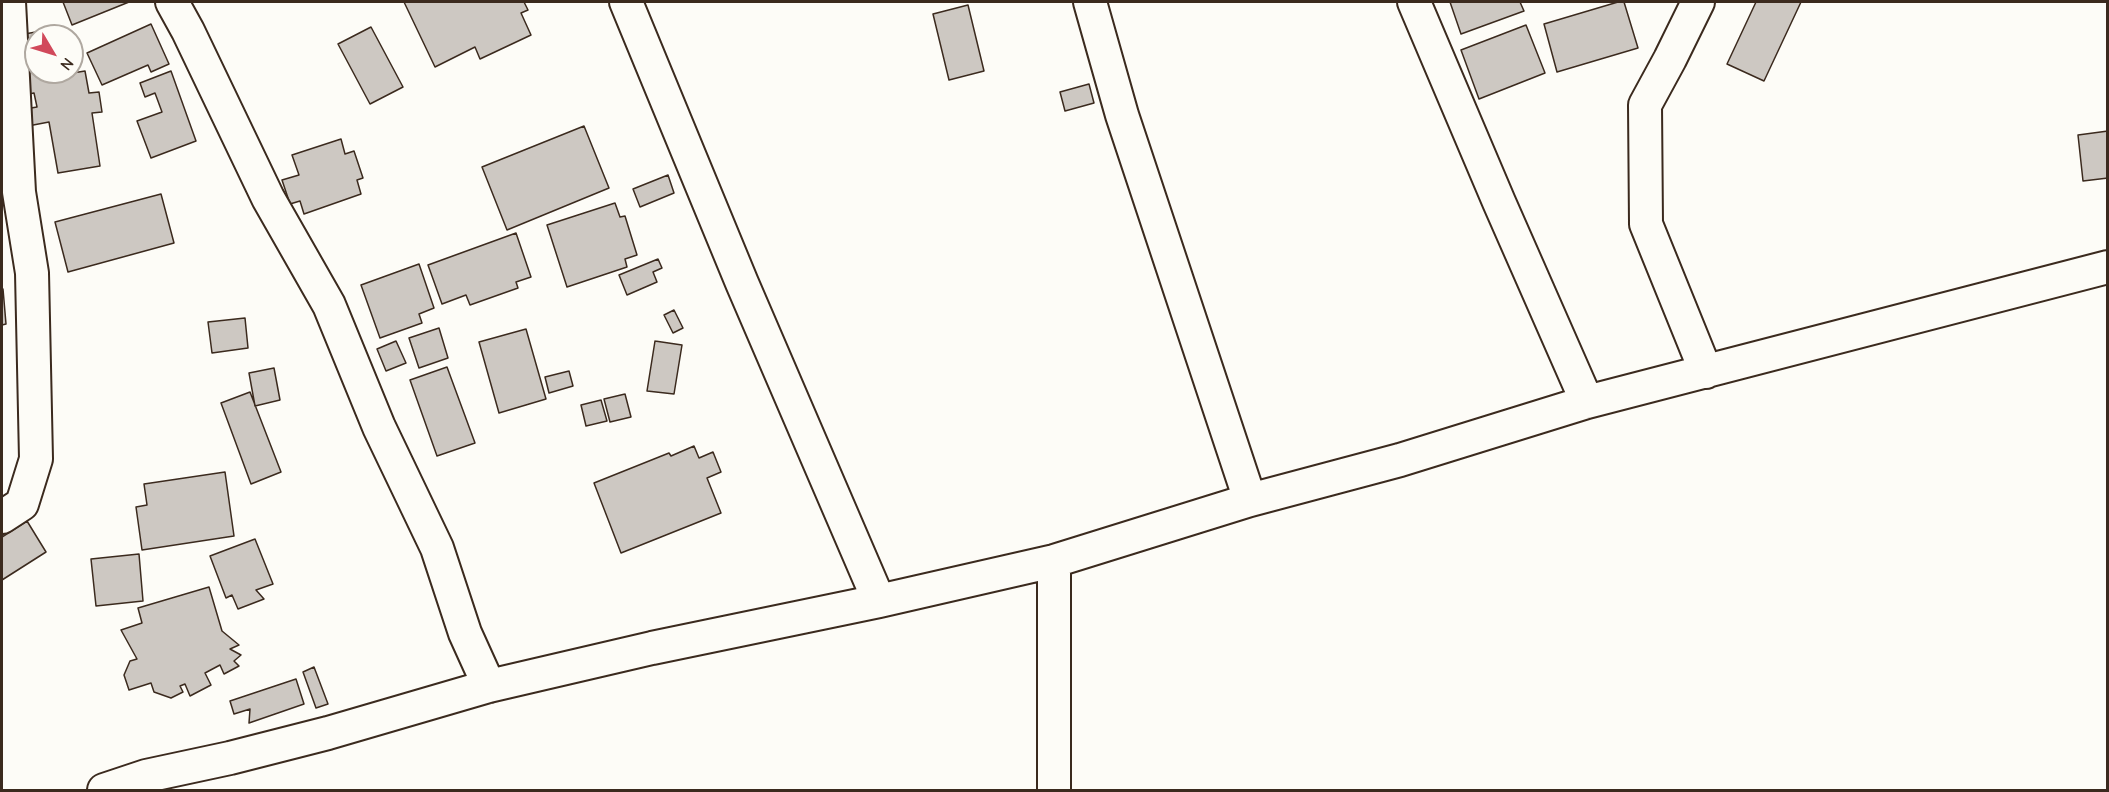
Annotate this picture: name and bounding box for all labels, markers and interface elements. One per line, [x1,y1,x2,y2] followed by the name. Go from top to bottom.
[24,24,84,84] north arrow
[56,54,77,74] text: N

